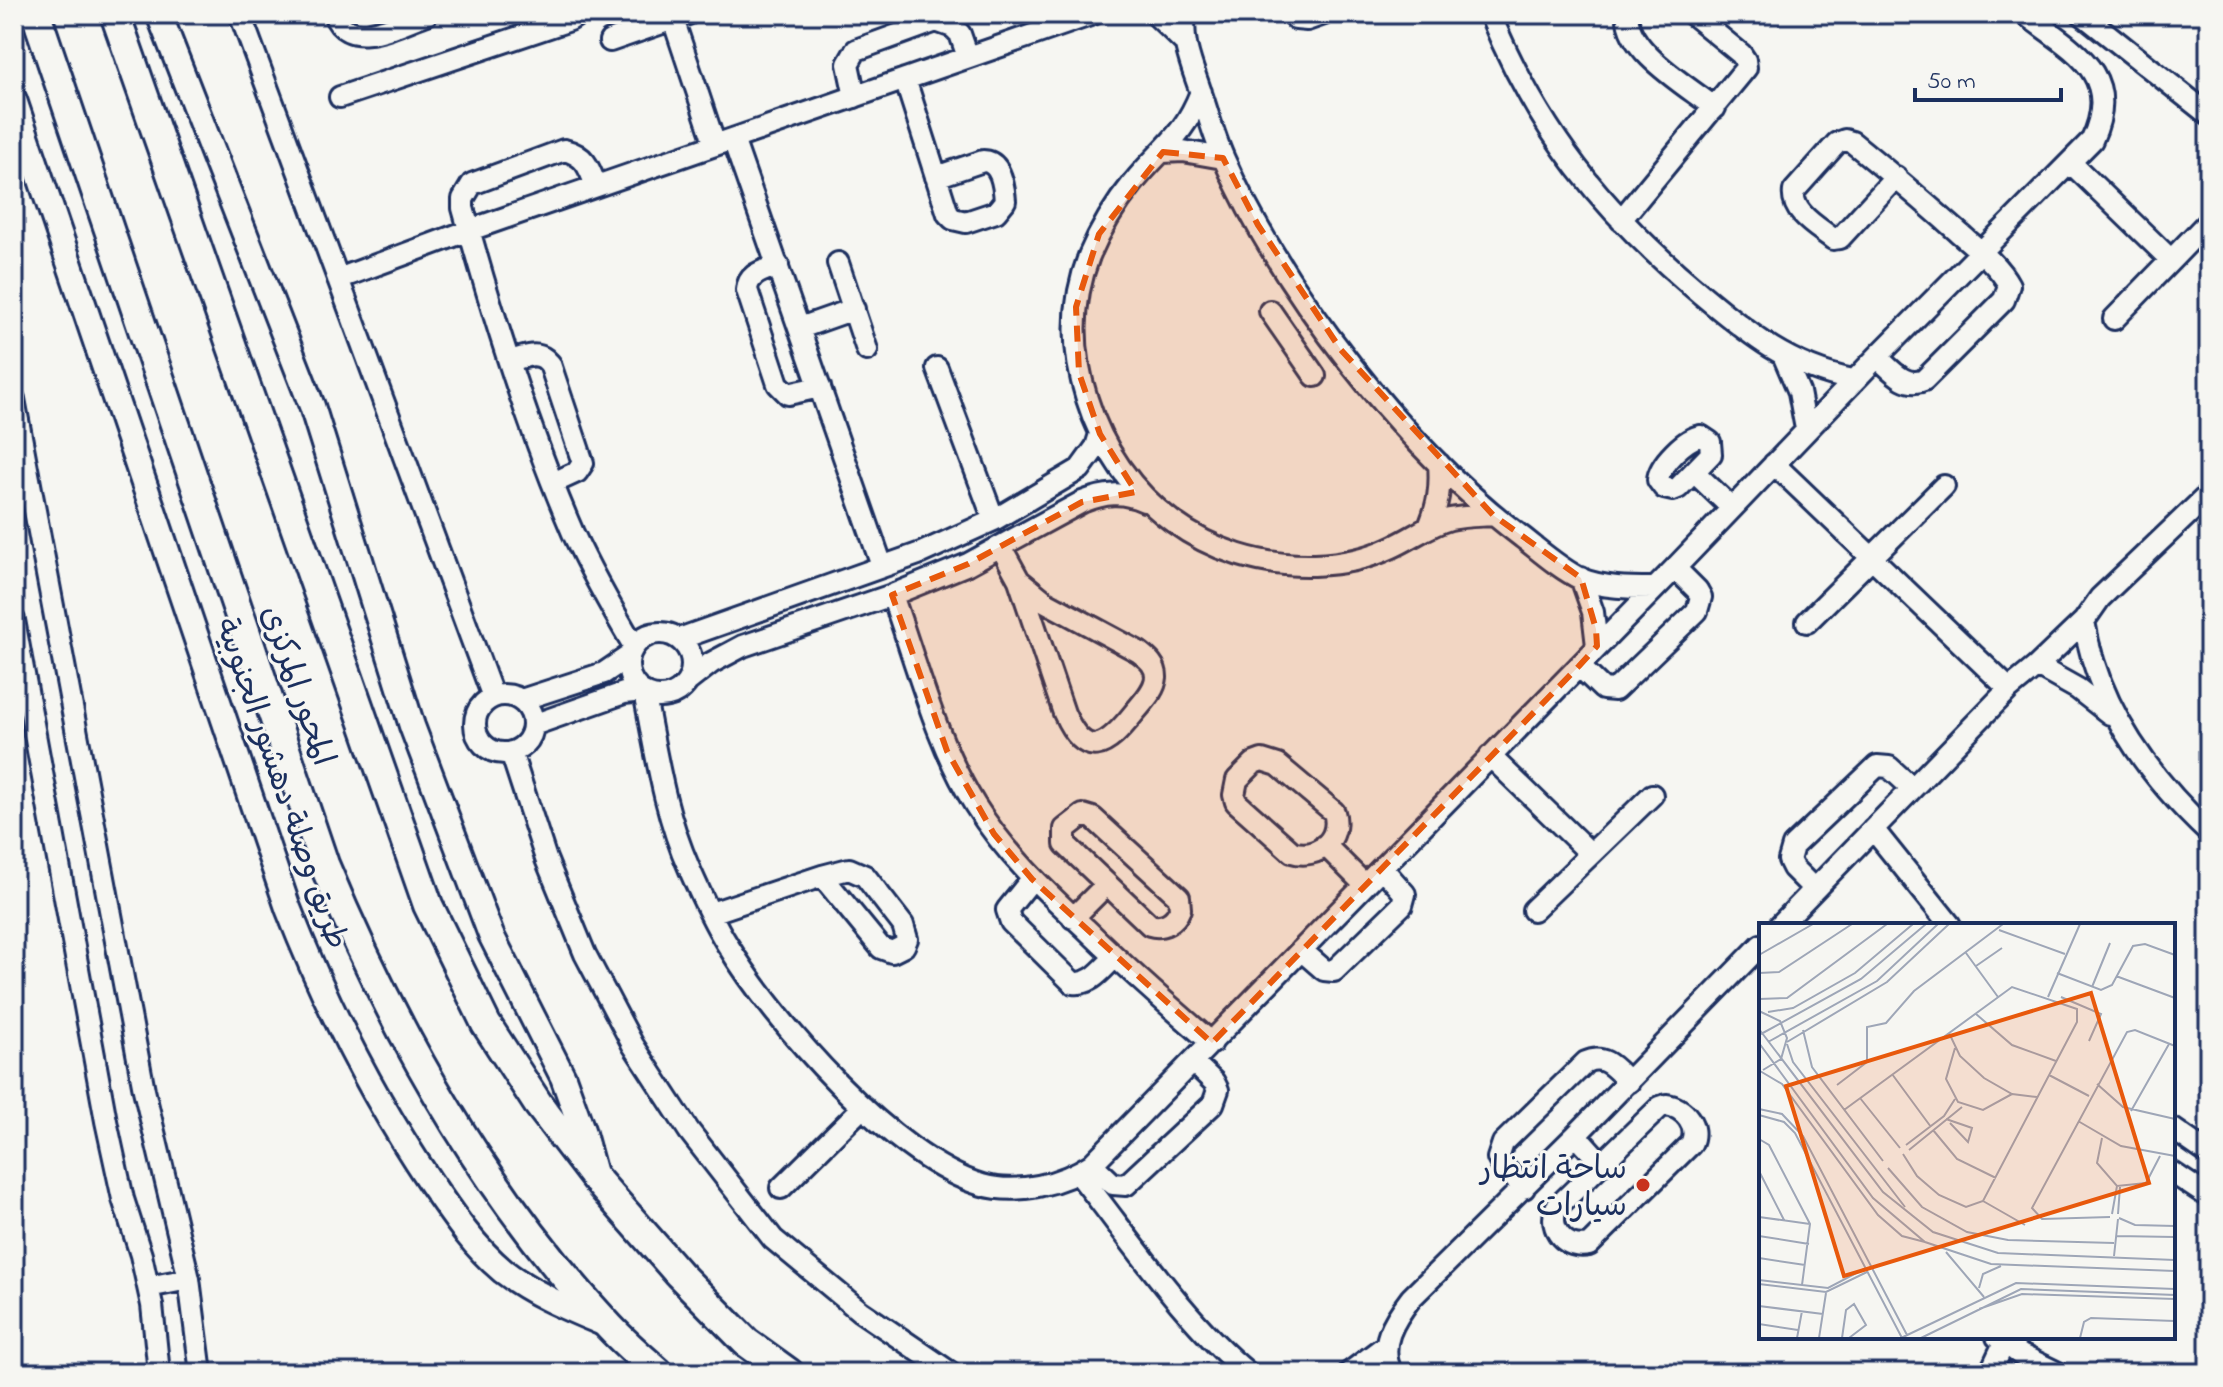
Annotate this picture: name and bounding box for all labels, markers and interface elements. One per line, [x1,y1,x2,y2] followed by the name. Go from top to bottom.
[1915,52,2061,102] scale bar
[1927,65,1976,100] text: 50 m
[246,600,345,773] street label: المحور المركزى
[201,612,359,956] street label: طريق وصلة دهشور الجنوبية
[1759,923,2175,1339] inset map
[1478,1147,1627,1231] place label: ساحة انتظار سيارات
[1634,1176,1652,1194] marker: ساحة انتظار سيارات

